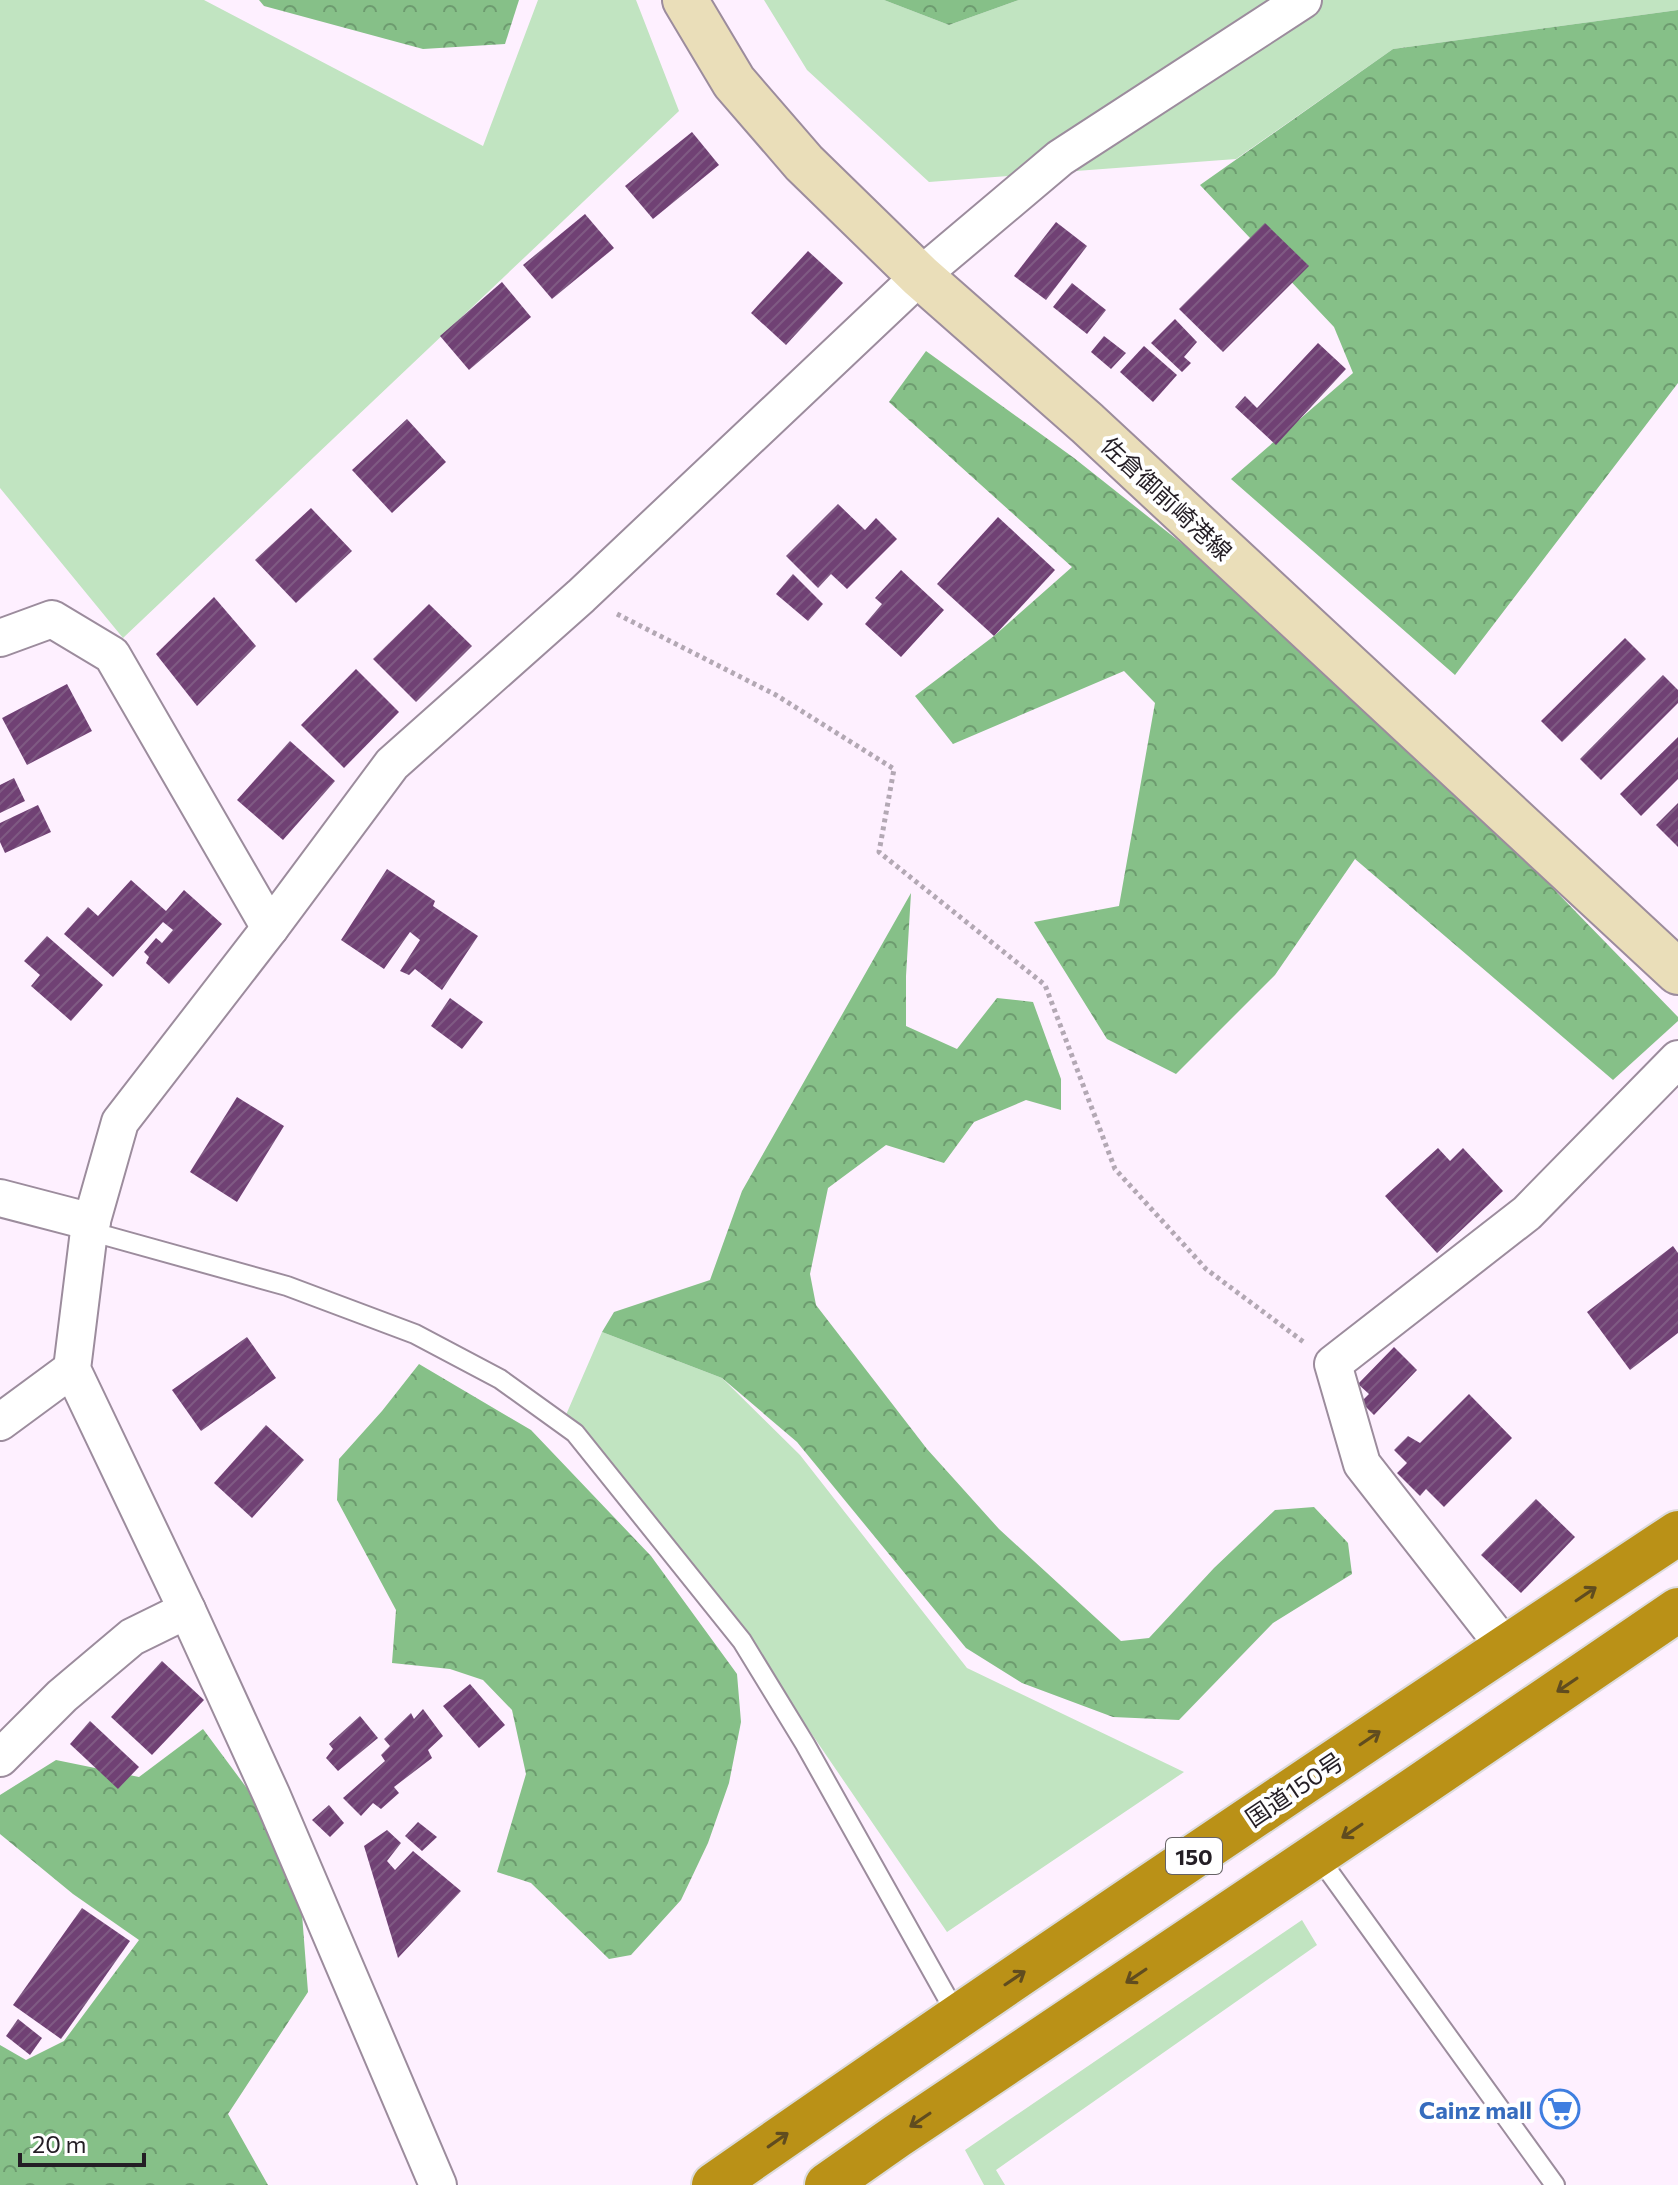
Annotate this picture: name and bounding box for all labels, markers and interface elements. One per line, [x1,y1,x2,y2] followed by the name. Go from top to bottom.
[1096,430,1238,566] street label: 佐倉御前崎港線
[1575,1585,1597,1602] one-way arrow
[1557,1677,1579,1693] one-way arrow
[1358,1729,1380,1746] one-way arrow
[1240,1746,1348,1832] street label: 国道150号
[1342,1823,1364,1840] one-way arrow
[1166,1838,1222,1874] road number: 150
[1126,1968,1148,1984] one-way arrow
[1004,1969,1026,1986] one-way arrow
[1539,2088,1581,2130] supermarket icon: Cainz mall
[1419,2095,1532,2124] place label: Cainz mall
[909,2113,932,2129] one-way arrow
[20,2117,144,2167] scale bar
[32,2129,86,2158] text: 20 m
[766,2132,788,2148] one-way arrow

